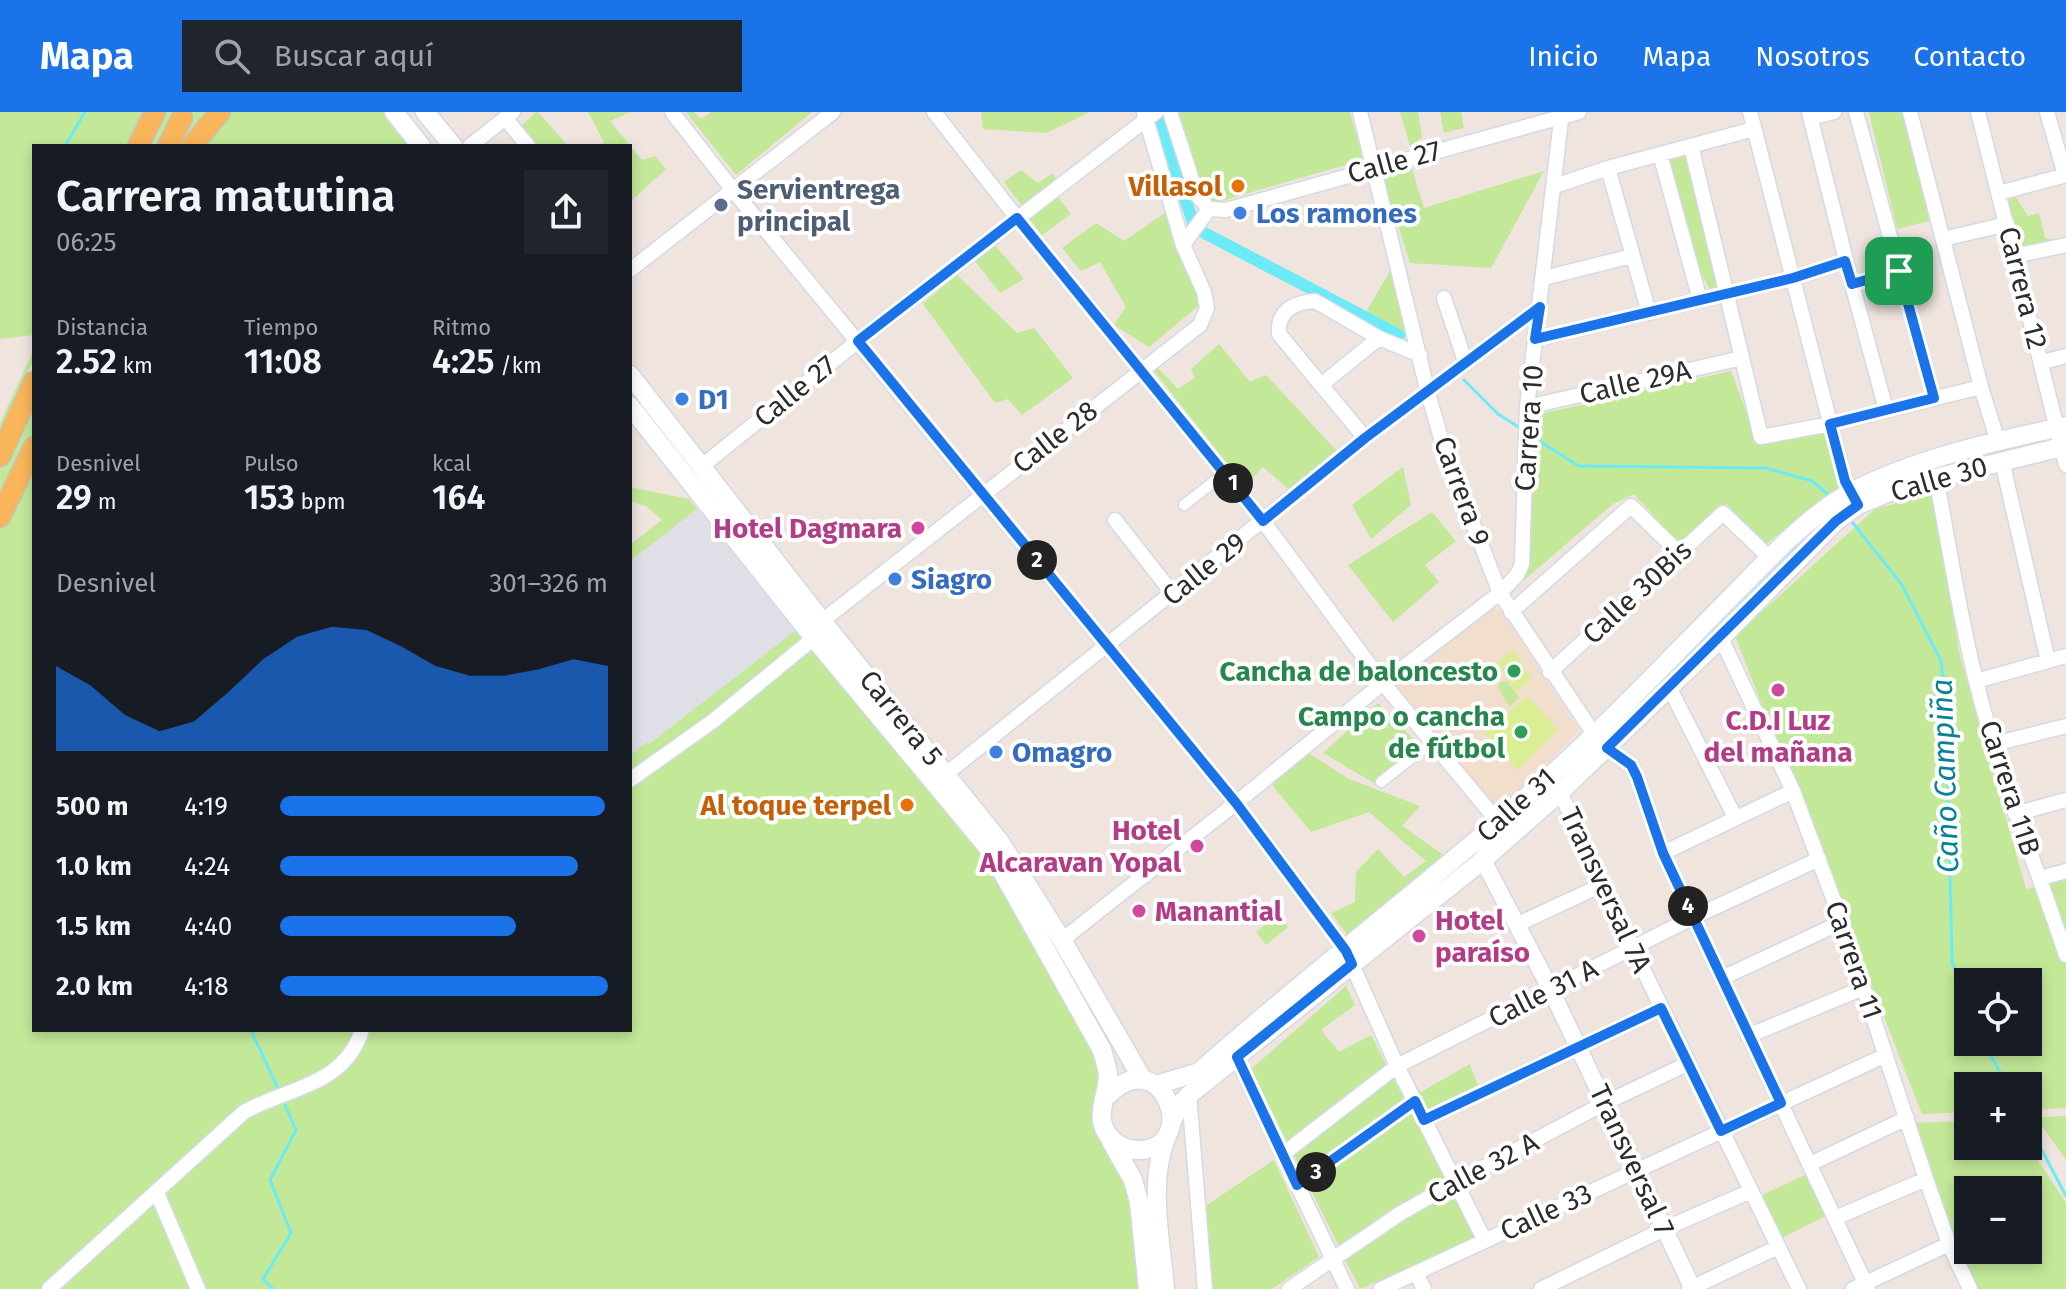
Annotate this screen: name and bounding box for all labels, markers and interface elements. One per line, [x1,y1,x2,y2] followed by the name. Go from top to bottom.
[182,20,742,92] search box
[40,33,134,79] text: Mapa
[210,34,254,78] icon: search
[274,38,434,74] text: Buscar aquí
[1528,40,1599,73] text: Inicio
[1643,40,1711,73] text: Mapa
[1755,40,1870,73] text: Nosotros
[1914,40,2026,73] text: Contacto
[1344,134,1444,190] street label: Calle 27
[56,170,395,223] text: Carrera matutina
[524,170,608,254] button: share
[1127,170,1223,203] place label: Villasol
[737,173,900,238] place label: Servientrega principal
[1229,177,1247,195] marker: Villasol
[712,196,730,214] marker: Servientrega principal
[1256,197,1417,230] place label: Los ramones
[1231,204,1249,222] marker: Los ramones
[1992,223,2054,353] street label: Carrera 12
[56,227,117,258] text: 06:25
[1865,237,1933,305] pin
[1877,249,1921,293] icon: arrive
[56,314,148,341] text: Distancia
[244,314,318,341] text: Tiempo
[432,314,491,341] text: Ritmo
[56,341,117,382] text: 2.52
[244,341,322,382] text: 11:08
[432,341,494,382] text: 4:25
[748,348,842,434] street label: Calle 27
[117,352,153,379] text: km
[494,352,542,379] text: /km
[1576,353,1694,411] street label: Calle 29A
[1508,364,1550,492] street label: Carrera 10
[698,383,729,416] place label: D1
[673,390,691,408] marker: D1
[1006,394,1104,480] street label: Calle 28
[1427,432,1497,550] street label: Carrera 9
[56,450,141,477] text: Desnivel
[244,450,299,477] text: Pulso
[432,450,472,477] text: kcal
[1887,450,1991,508] street label: Calle 30
[1213,463,1253,503] pin: 1
[1228,469,1238,496] text: 1
[56,477,92,518] text: 29
[244,477,295,518] text: 153
[432,477,485,518] text: 164
[92,488,117,515] text: m
[295,488,346,515] text: bpm
[713,512,902,545] place label: Hotel Dagmara
[909,519,927,537] marker: Hotel Dagmara
[1156,525,1252,613] street label: Calle 29
[1576,533,1698,651] street label: Calle 30Bis
[1017,540,1057,580] pin: 2
[1031,546,1043,573] text: 2
[911,563,992,596] place label: Siagro
[56,568,156,599] text: Desnivel
[489,568,608,599] text: 301–326 m
[886,570,904,588] marker: Siagro
[1220,655,1498,688] place label: Cancha de baloncesto
[1505,662,1523,680] marker: Cancha de baloncesto
[853,664,949,772] street label: Carrera 5
[1924,678,1966,874] water label: Caño Campiña
[1769,681,1787,699] marker: C.D.I Luz del mañana
[1298,700,1506,765] place label: Campo o cancha de fútbol
[1703,704,1853,769] place label: C.D.I Luz del mañana
[1973,716,2047,860] street label: Carrera 11B
[1512,723,1530,741] marker: Campo o cancha de fútbol
[1012,736,1112,769] place label: Omagro
[987,743,1005,761] marker: Omagro
[1470,761,1562,849] street label: Calle 31
[699,789,892,822] place label: Al toque terpel
[56,791,129,822] text: 500 m
[184,791,228,822] text: 4:19
[898,796,916,814] marker: Al toque terpel
[1553,802,1659,978] street label: Transversal 7A
[979,814,1182,879] place label: Hotel Alcaravan Yopal
[1188,837,1206,855] marker: Hotel Alcaravan Yopal
[56,851,132,882] text: 1.0 km
[184,851,230,882] text: 4:24
[1668,886,1708,926] pin: 4
[1682,892,1694,919] text: 4
[1155,895,1283,928] place label: Manantial
[1818,896,1890,1024] street label: Carrera 11
[1130,902,1148,920] marker: Manantial
[1435,904,1530,969] place label: Hotel paraíso
[56,911,131,942] text: 1.5 km
[184,911,232,942] text: 4:40
[1410,927,1428,945] marker: Hotel paraíso
[1483,951,1603,1035] street label: Calle 31 A
[1954,968,2042,1264] map controls
[1954,968,2042,1056] button: locate
[56,971,133,1002] text: 2.0 km
[184,971,229,1002] text: 4:18
[1954,1072,2042,1160] button: +
[1583,1079,1681,1241] street label: Transversal 7
[1422,1125,1544,1211] street label: Calle 32 A
[1296,1152,1336,1192] pin: 3
[1310,1158,1322,1185] text: 3
[1495,1176,1597,1248] street label: Calle 33
[1954,1176,2042,1264] button: −

